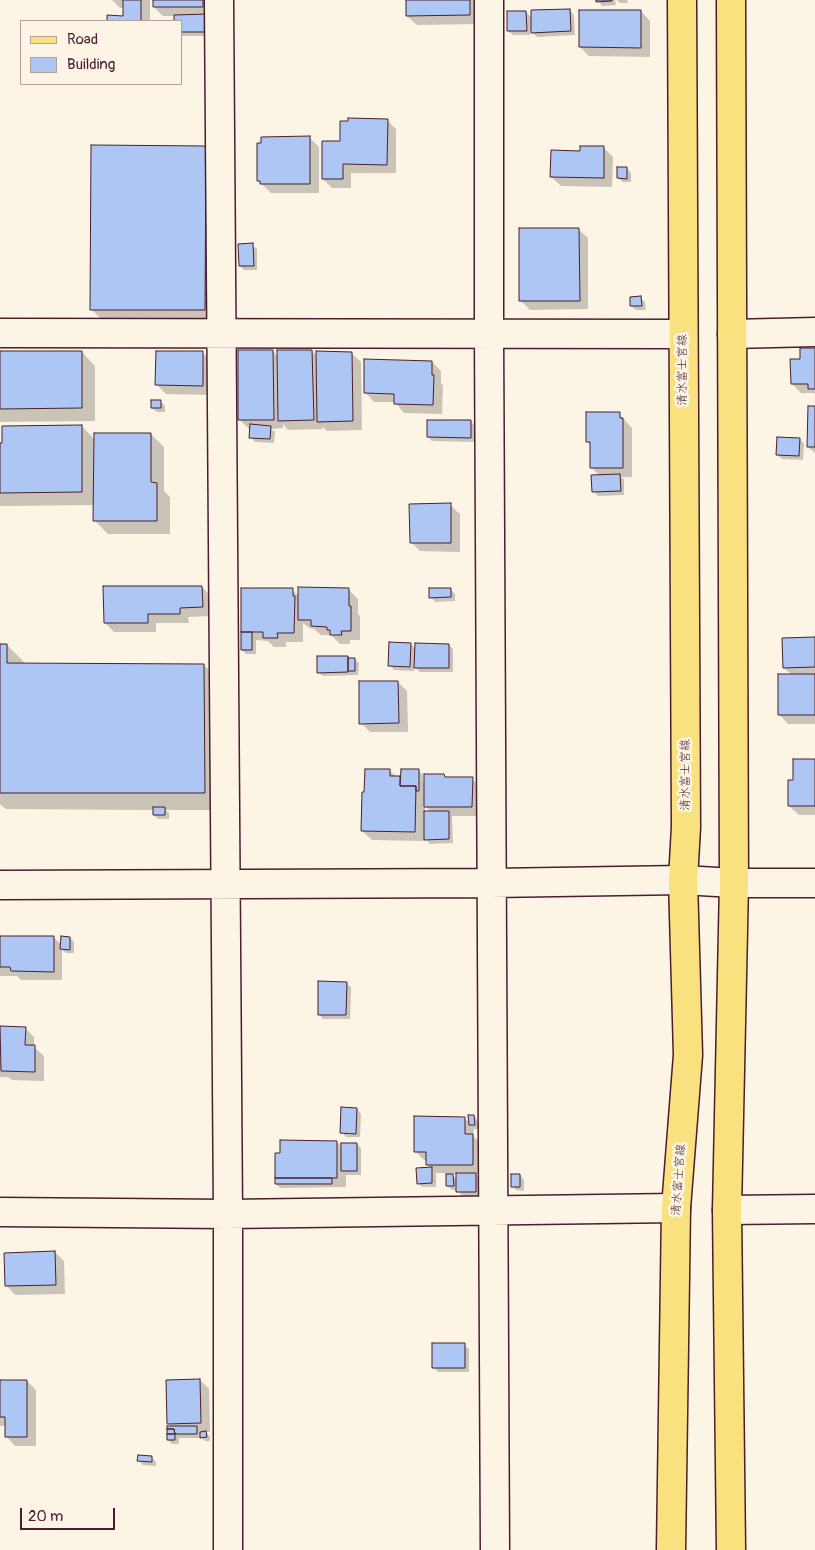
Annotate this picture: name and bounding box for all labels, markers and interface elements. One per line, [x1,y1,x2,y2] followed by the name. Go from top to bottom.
[20,20,182,85] legend
[67,30,98,49] text: Road
[67,55,115,74] text: Building
[676,334,690,406] street label: 清水富士宮線
[679,739,693,811] street label: 清水富士宮線
[669,1144,689,1216] street label: 清水富士宮線
[22,1498,118,1530] scale bar
[28,1507,63,1526] text: 20 m

